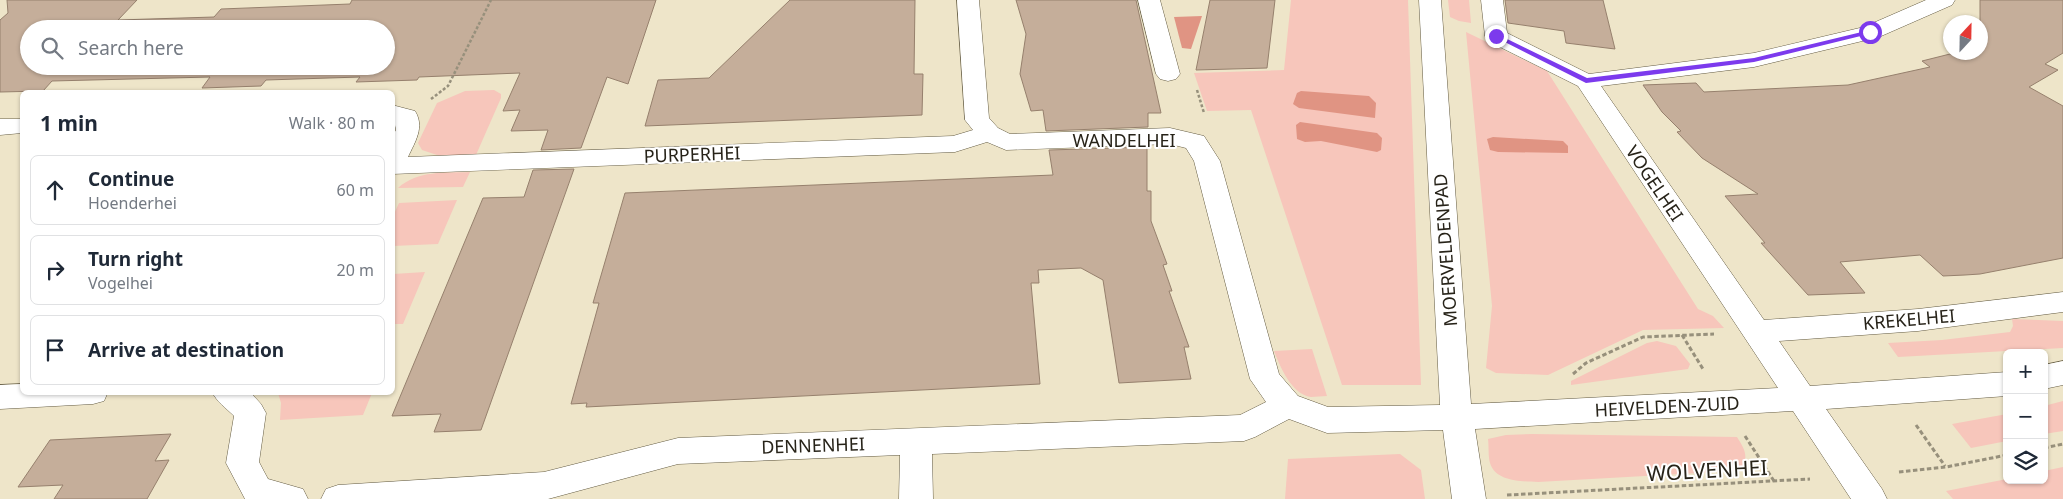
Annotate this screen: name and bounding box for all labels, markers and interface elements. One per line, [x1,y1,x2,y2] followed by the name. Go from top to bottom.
[1943,15,1988,60] north arrow
[20,20,395,75] search box
[1859,21,1882,44] route start
[1485,25,1508,48] route end
[38,34,66,62] icon: search
[78,35,184,61] text: Search here
[40,109,98,137] text: 1 min
[289,112,375,134] text: Walk · 80 m
[1072,128,1176,152] street label: WANDELHEI
[643,140,741,168] street label: PURPERHEI
[1621,140,1689,226] street label: VOGELHEI
[88,166,174,192] text: Continue
[1428,173,1462,327] street label: MOERVELDENPAD
[41,176,69,204] icon: ahead
[337,179,374,201] text: 60 m
[88,192,177,214] text: Hoenderhei
[88,246,183,272] text: Turn right
[41,256,69,284] icon: right
[337,259,374,281] text: 20 m
[88,272,153,294] text: Vogelhei
[1862,303,1956,335] street label: KREKELHEI
[41,336,69,364] icon: arrive
[88,337,284,363] text: Arrive at destination
[2003,349,2048,484] map controls
[2003,349,2048,394] button: +
[1594,390,1740,422] street label: HEIVELDEN-ZUID
[2003,394,2048,439] button: −
[761,431,865,459] street label: DENNENHEI
[2003,439,2048,484] button: layers
[1646,453,1768,487] street label: WOLVENHEI

